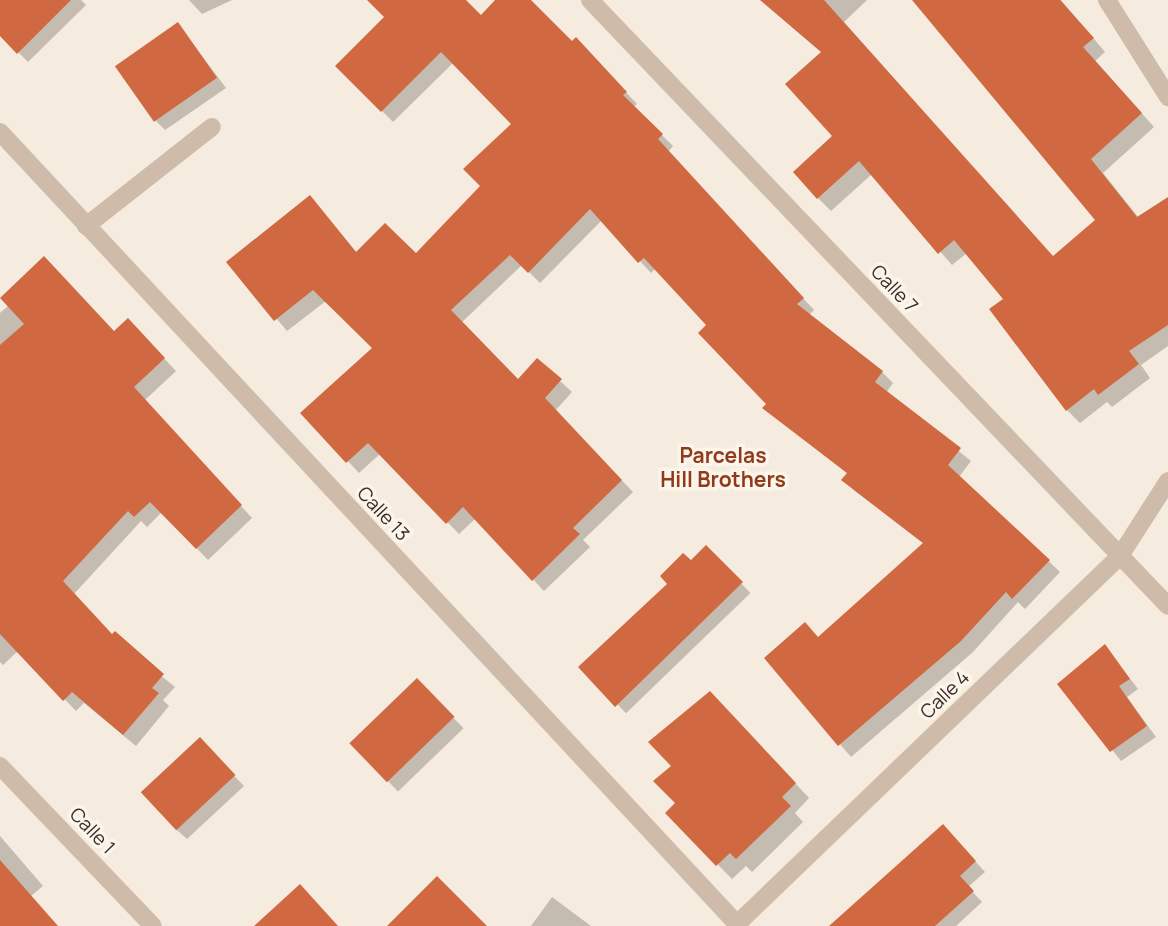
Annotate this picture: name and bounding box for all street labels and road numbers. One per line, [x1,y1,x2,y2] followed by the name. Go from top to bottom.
[866,260,922,318] street label: Calle 7
[352,482,414,546] street label: Calle 13
[916,666,974,724] street label: Calle 4
[65,803,119,859] street label: Calle 1

